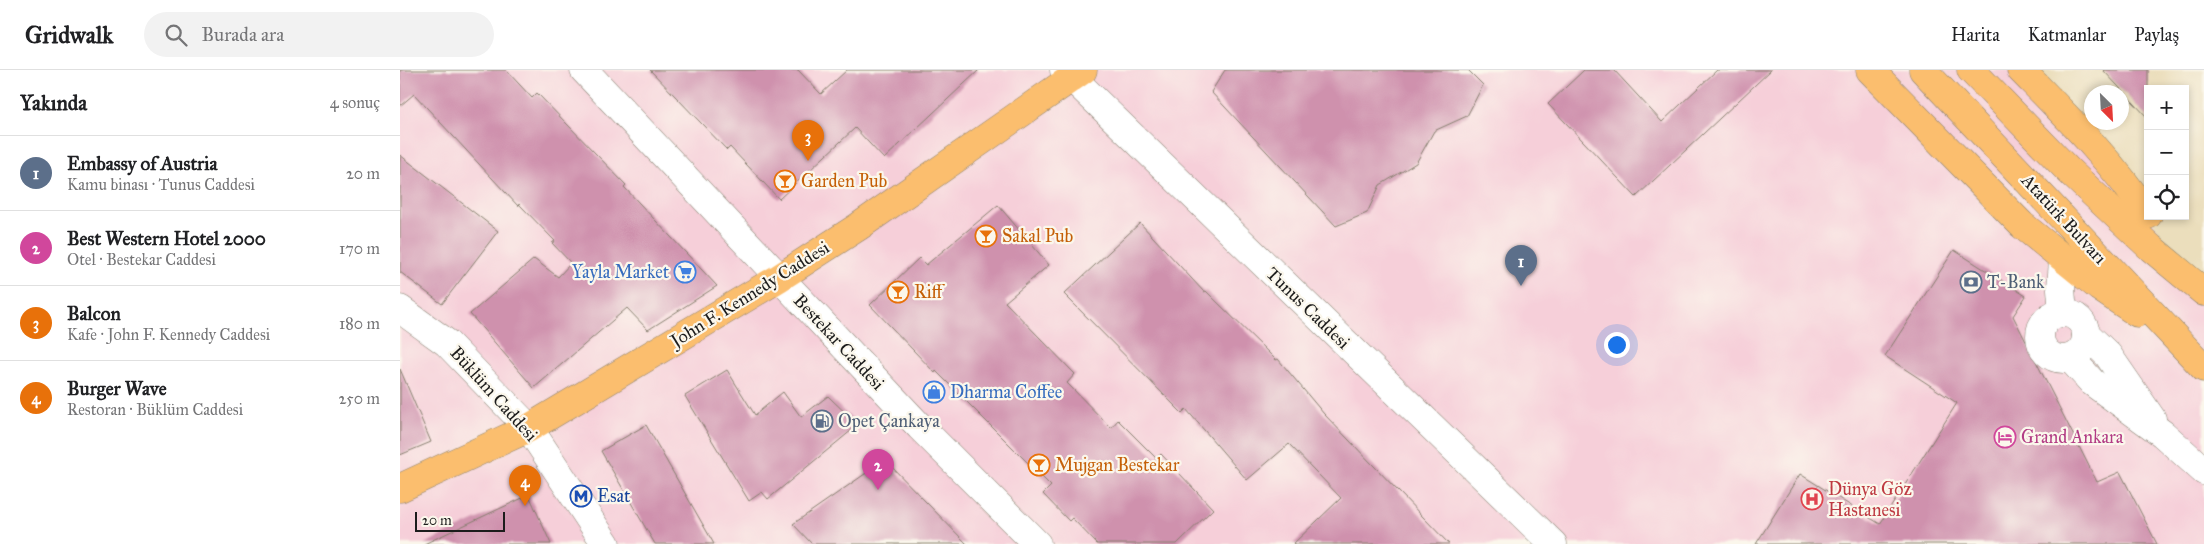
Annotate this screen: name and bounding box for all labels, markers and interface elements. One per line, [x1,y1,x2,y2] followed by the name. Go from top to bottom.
[144,12,494,57] search box
[25,20,114,50] text: Gridwalk
[162,21,190,49] icon: search
[202,23,284,46] text: Burada ara
[1951,24,2000,46] text: Harita
[2028,24,2106,46] text: Katmanlar
[2134,24,2179,46] text: Paylaş
[2084,85,2129,130] north arrow
[2144,85,2189,220] map controls
[2144,85,2189,130] button: +
[20,90,87,116] text: Yakında
[330,93,380,112] text: 4 sonuç
[792,120,824,161] pin: 3
[2144,130,2189,175] button: −
[67,152,218,175] text: Embassy of Austria
[33,164,39,183] text: 1
[346,164,380,183] text: 20 m
[773,169,797,193] bar icon: Garden Pub
[2016,169,2111,269] street label: Atatürk Bulvarı
[801,170,887,192] place label: Garden Pub
[67,175,255,194] text: Kamu binası · Tunus Caddesi
[2144,175,2189,220] button: locate
[974,224,998,248] bar icon: Sakal Pub
[1002,225,1074,247] place label: Sakal Pub
[67,227,266,250] text: Best Western Hotel 2000
[665,236,834,354] street label: John F. Kennedy Caddesi
[32,239,40,258] text: 2
[339,239,380,258] text: 170 m
[1505,245,1537,286] pin: 1
[67,250,216,269] text: Otel · Bestekar Caddesi
[673,260,697,284] supermarket icon: Yayla Market
[572,261,670,283] place label: Yayla Market
[1261,262,1355,354] street label: Tunus Caddesi
[1959,270,1983,294] bank icon: T-Bank
[1987,271,2045,293] place label: T-Bank
[886,280,910,304] bar icon: Riff
[914,281,946,303] place label: Riff
[789,289,889,395] street label: Bestekar Caddesi
[67,302,121,325] text: Balcon
[33,314,39,333] text: 3
[339,314,380,333] text: 180 m
[67,325,270,344] text: Kafe · John F. Kennedy Caddesi
[1604,332,1630,358] your location
[446,342,542,446] street label: Büklüm Caddesi
[67,377,167,400] text: Burger Wave
[922,380,946,404] shop icon: Dharma Coffee
[950,381,1062,403] place label: Dharma Coffee
[32,389,40,408] text: 4
[339,389,380,408] text: 250 m
[67,400,243,419] text: Restoran · Büklüm Caddesi
[810,409,834,433] fuel station icon: Opet Çankaya
[838,410,940,432] place label: Opet Çankaya
[1993,425,2017,449] hotel icon: Grand Ankara
[2021,426,2124,448] place label: Grand Ankara
[862,449,894,490] pin: 2
[1027,453,1051,477] bar icon: Mujgan Bestekar
[1055,454,1180,477] place label: Mujgan Bestekar
[509,465,541,506] pin: 4
[1828,478,1912,521] place label: Dünya Göz Hastanesi
[569,484,593,508] metro station icon: Esat
[597,485,631,507] place label: Esat
[1800,487,1824,511] hospital icon: Dünya Göz Hastanesi
[415,509,505,532] scale bar
[422,512,452,529] text: 20 m

